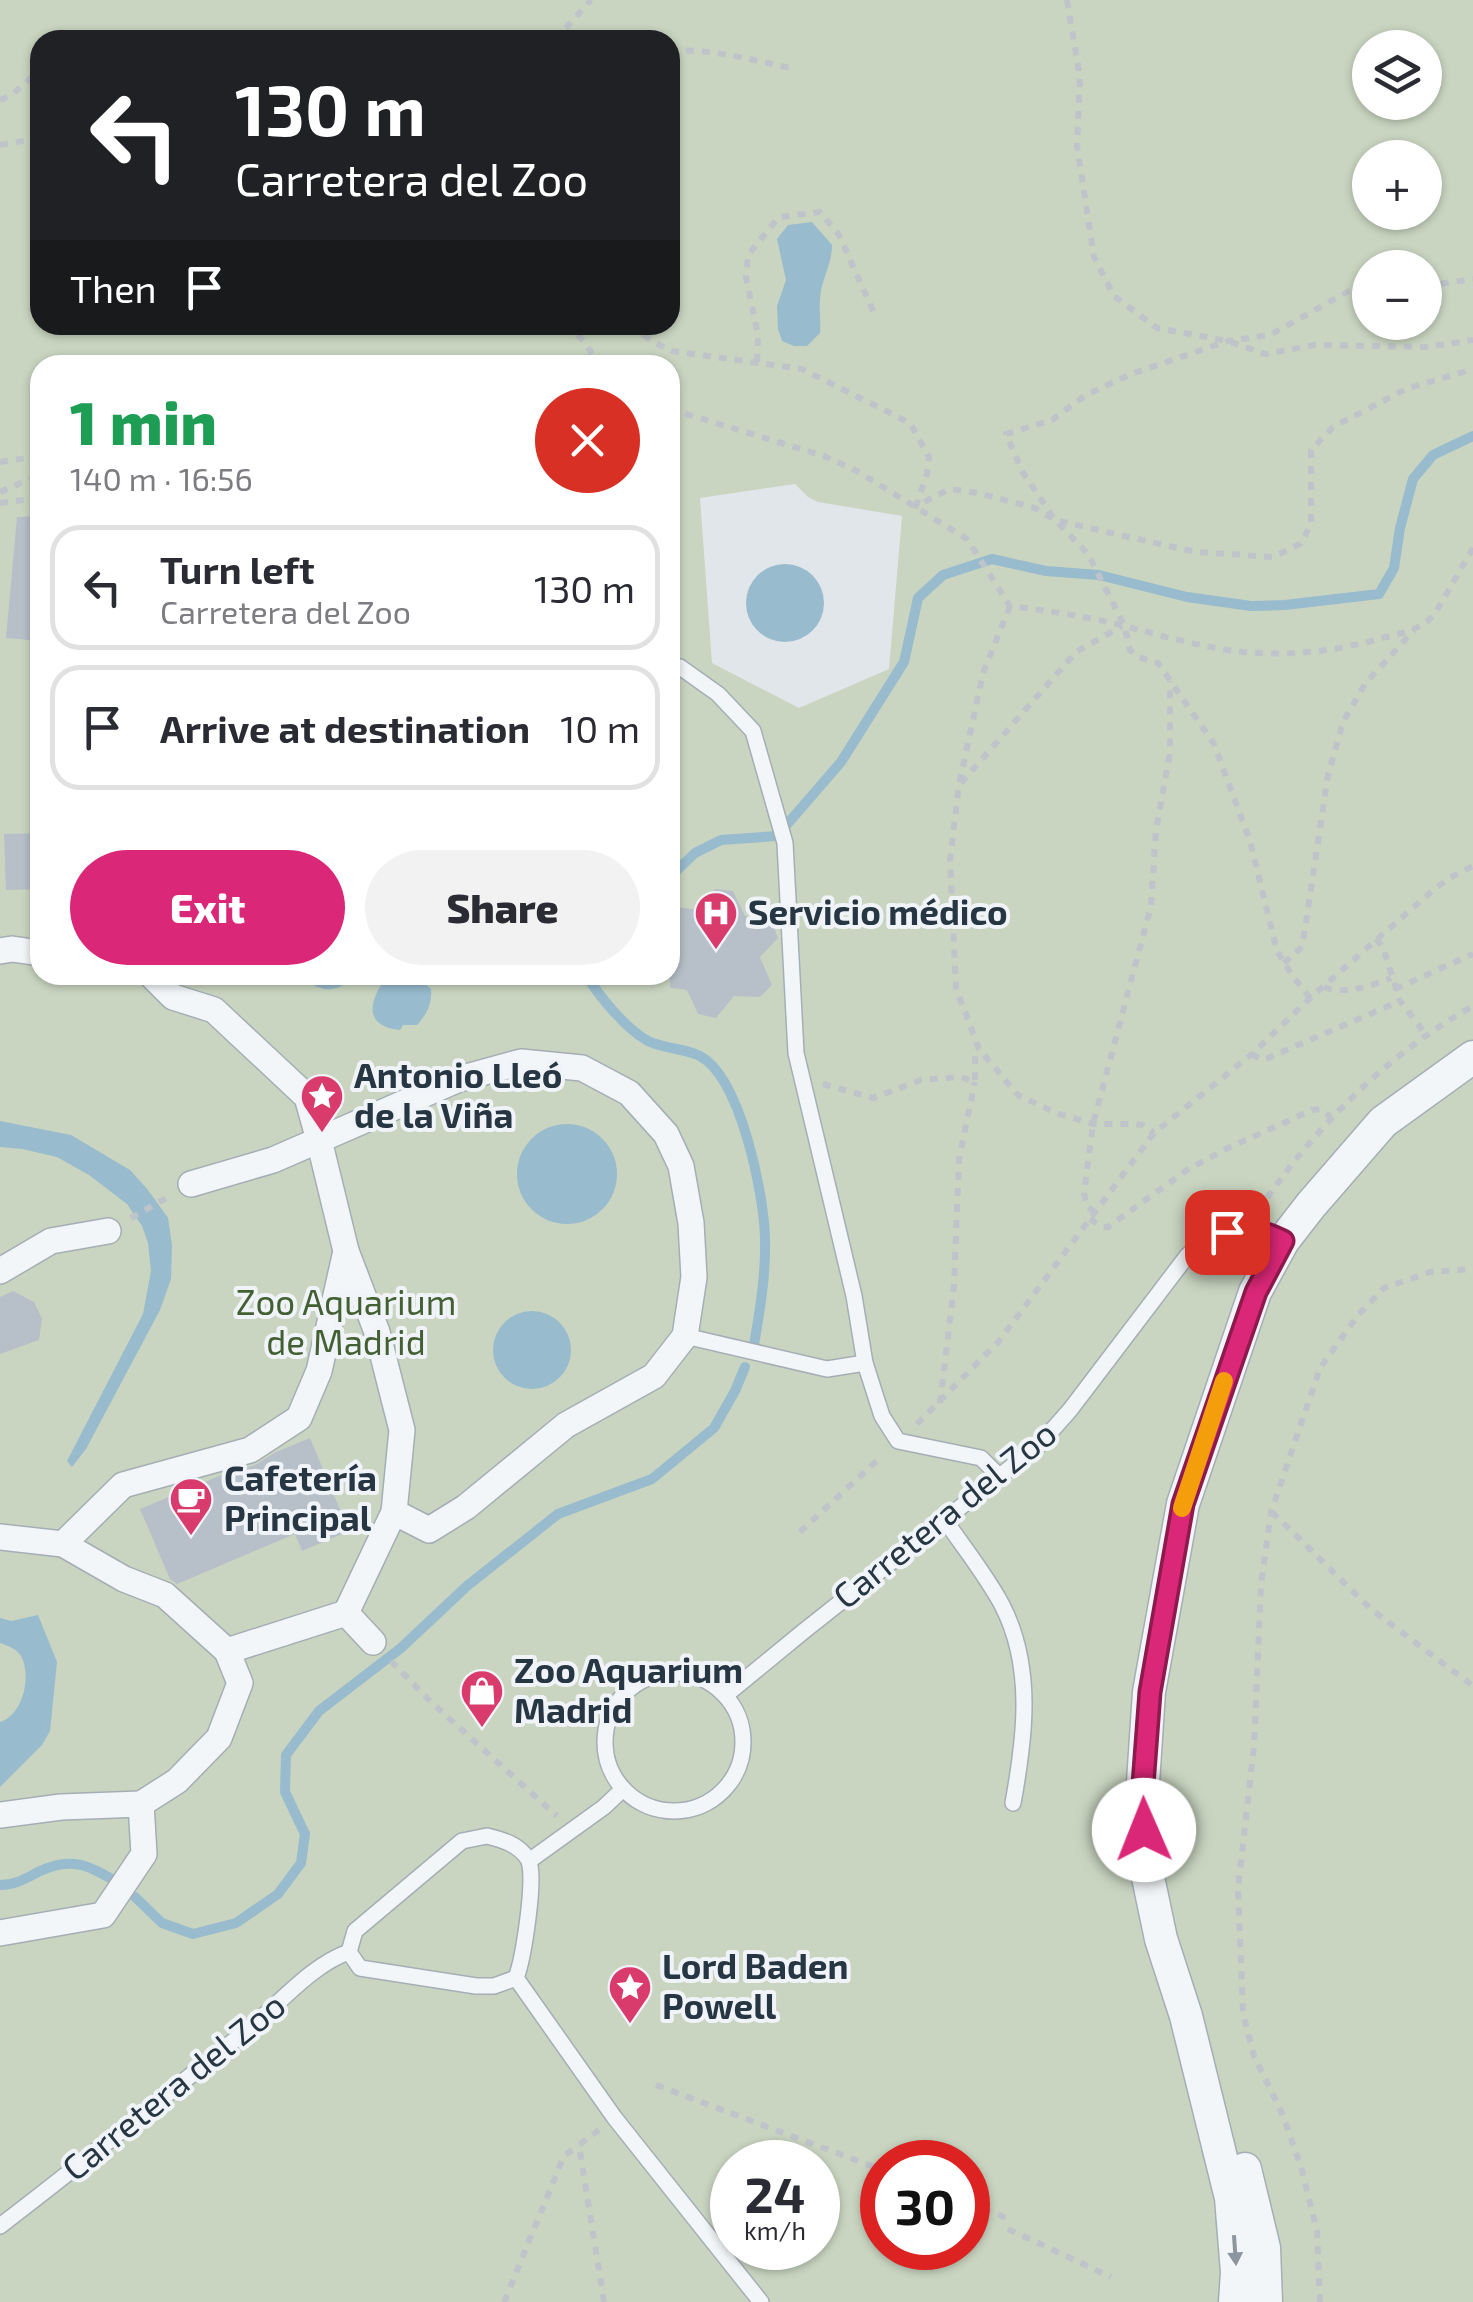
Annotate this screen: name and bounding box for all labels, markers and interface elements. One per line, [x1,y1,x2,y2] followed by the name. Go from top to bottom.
[1352,30,1442,340] map controls
[1352,30,1442,120] button: layers
[235,66,426,150] text: 130 m
[70,70,200,200] icon: left
[1352,140,1442,230] button: +
[235,151,588,205] text: Carretera del Zoo
[1352,250,1442,340] button: −
[177,260,232,315] icon: arrive
[70,265,157,311] text: Then
[70,385,217,457] text: 1 min
[535,388,640,493] button: close
[70,459,253,497] text: 140 m · 16:56
[160,546,315,592] text: Turn left
[75,560,130,615] icon: left
[534,565,635,611] text: 130 m
[160,592,411,630] text: Carretera del Zoo
[75,700,130,755] icon: arrive
[160,705,530,751] text: Arrive at destination
[560,705,640,751] text: 10 m
[70,850,345,965] button: Exit
[365,850,640,965] button: Share
[693,890,739,951] hospital icon: Servicio médico
[748,890,1008,932] place label: Servicio médico
[354,1053,562,1135] place label: Antonio Lleó de la Viña
[299,1073,345,1134] place icon: Antonio Lleó de la Viña
[1185,1190,1270,1275] pin
[1200,1205,1255,1260] icon: arrive
[236,1280,456,1362] park label: Zoo Aquarium de Madrid
[824,1411,1064,1616] street label: Carretera del Zoo
[224,1456,377,1538] place label: Cafetería Principal
[168,1476,214,1537] cafe icon: Cafetería Principal
[514,1648,743,1730] place label: Zoo Aquarium Madrid
[459,1668,505,1729] shop icon: Zoo Aquarium Madrid
[1092,1778,1196,1882] position arrow
[662,1944,849,2026] place label: Lord Baden Powell
[607,1964,653,2025] place icon: Lord Baden Powell
[53,1983,293,2188] street label: Carretera del Zoo
[860,2140,990,2270] speed limit sign: 30
[745,2163,805,2223] text: 24
[744,2215,806,2245] text: km/h
[1227,2234,1243,2266] one-way arrow

